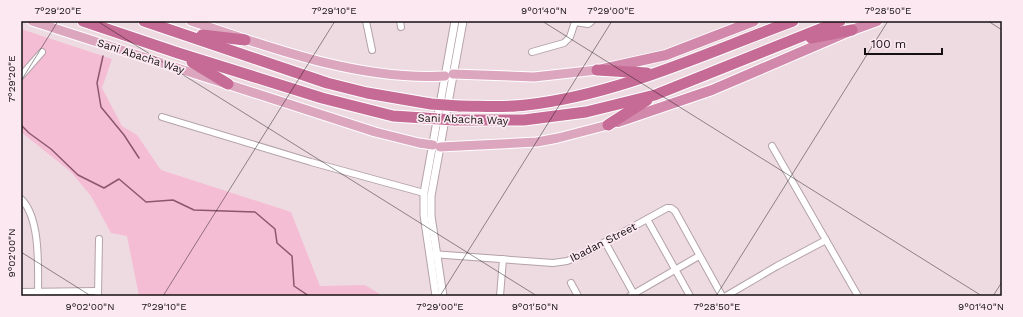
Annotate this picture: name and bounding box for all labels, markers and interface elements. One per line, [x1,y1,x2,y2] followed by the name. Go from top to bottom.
[34,5,82,16] text: 7°29'20"E
[311,5,357,16] text: 7°29'10"E
[521,5,567,16] text: 9°01'40"N
[587,5,635,16] text: 7°29'00"E
[865,5,912,16] text: 7°28'50"E
[865,30,942,56] scale bar
[96,36,186,77] street label: Sani Abacha Way
[871,37,906,51] text: 100 m
[6,55,17,103] text: 7°29'20"E
[417,111,509,128] street label: Sani Abacha Way
[568,220,639,265] street label: Ibadan Street
[6,229,17,277] text: 9°02'00"N
[66,301,114,312] text: 9°02'00"N
[141,301,187,312] text: 7°29'10"E
[416,301,464,312] text: 7°29'00"E
[512,301,558,312] text: 9°01'50"N
[694,301,741,312] text: 7°28'50"E
[958,301,1004,312] text: 9°01'40"N

